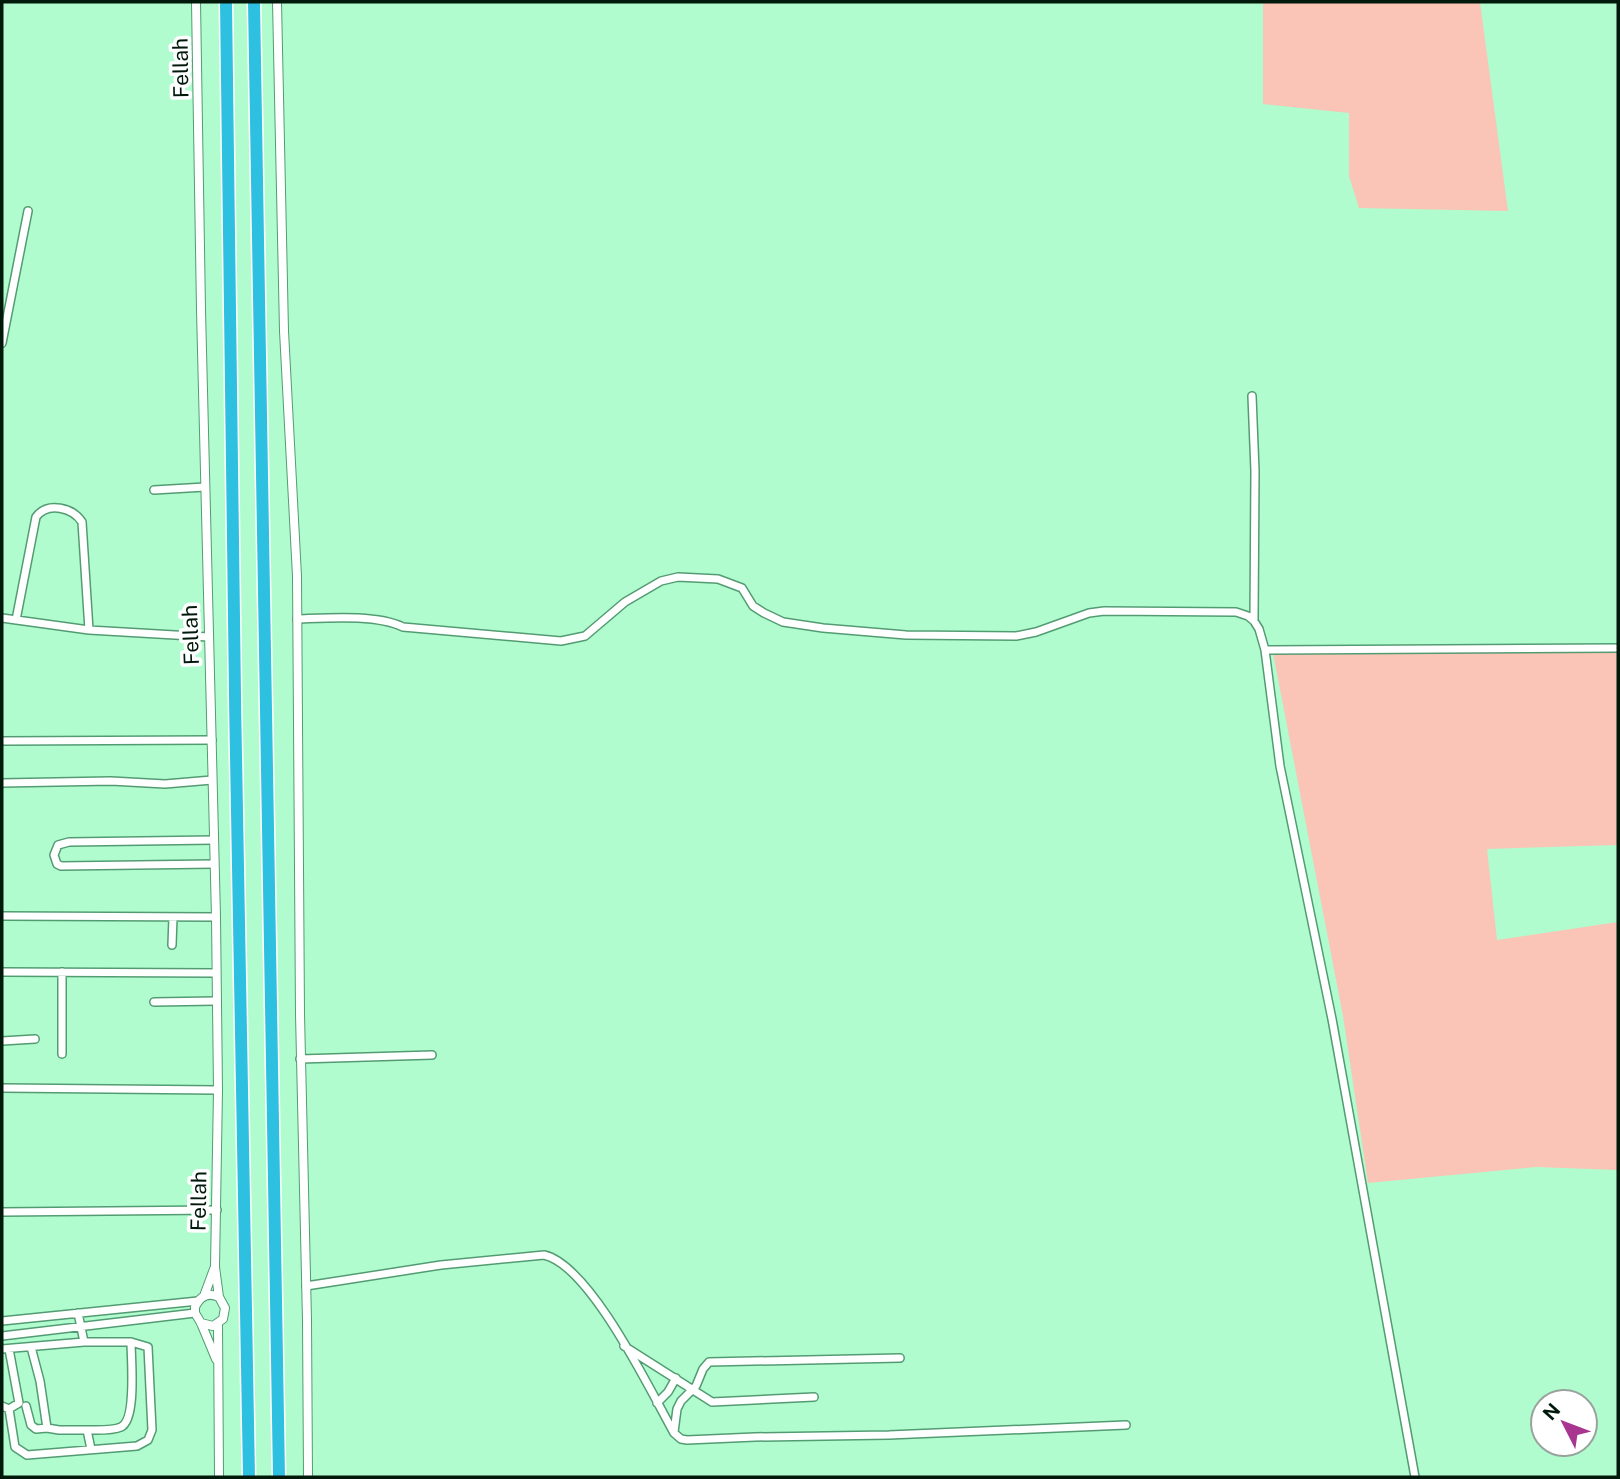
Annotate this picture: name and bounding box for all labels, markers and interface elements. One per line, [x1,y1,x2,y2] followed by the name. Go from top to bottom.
[167,38,194,98] street label: Fellah
[177,605,204,665] street label: Fellah
[185,1171,212,1231] street label: Fellah
[1529,1388,1599,1458] north arrow
[1538,1399,1565,1425] text: N

